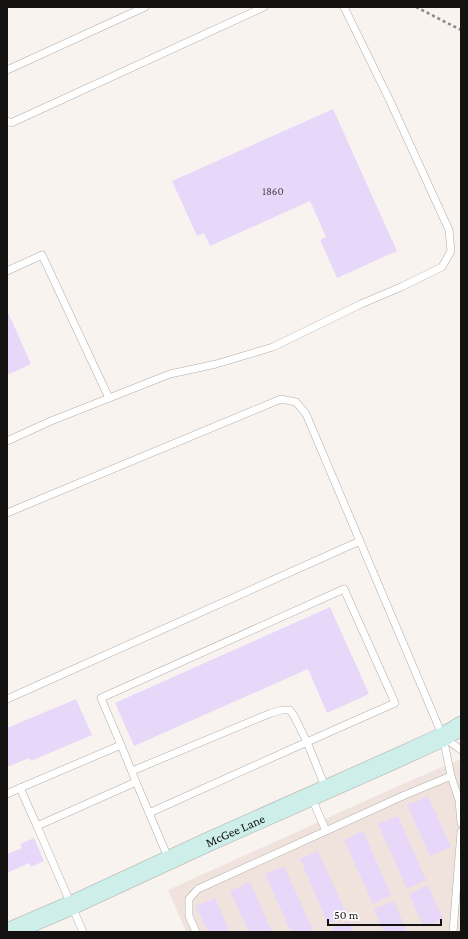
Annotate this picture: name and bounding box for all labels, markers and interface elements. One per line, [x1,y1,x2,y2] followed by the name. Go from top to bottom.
[262,185,284,197] house number: 1860
[203,810,267,850] street label: McGee Lane
[328,901,441,927] scale bar
[334,908,359,922] text: 50 m

